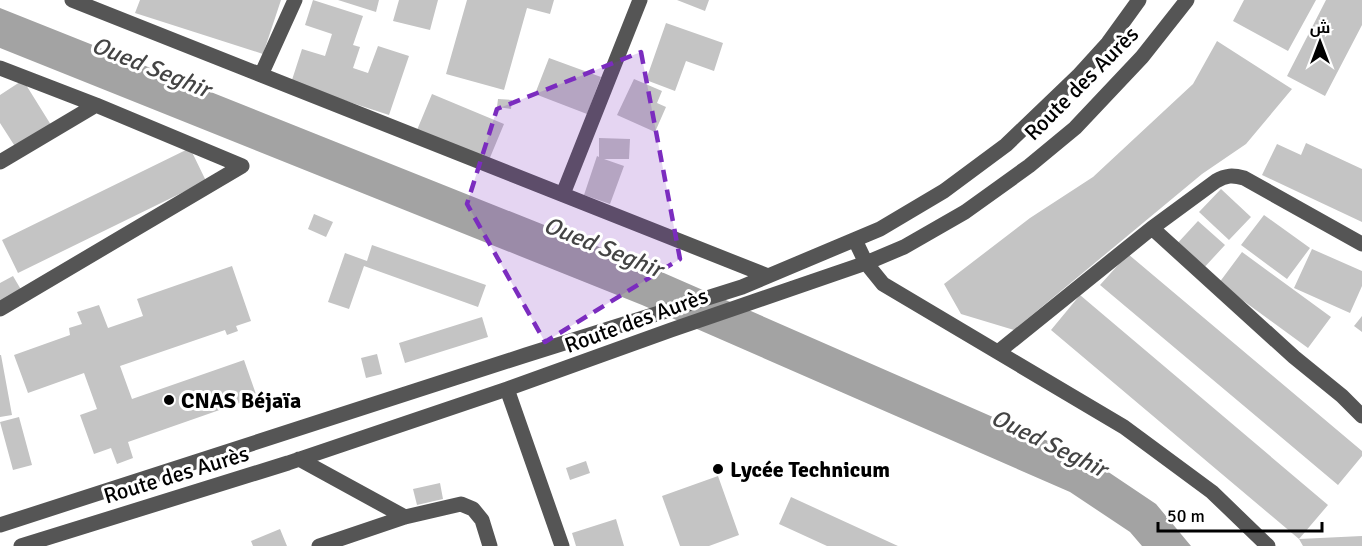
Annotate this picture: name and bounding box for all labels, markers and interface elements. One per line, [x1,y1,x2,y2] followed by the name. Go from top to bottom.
[1290,12,1350,72] north arrow
[1310,18,1330,38] text: ش
[1019,21,1144,146] street label: Route des Aurès
[87,30,218,106] water label: Oued Seghir
[539,210,670,286] water label: Oued Seghir
[561,282,711,359] street label: Route des Aurès
[181,387,301,414] place label: CNAS Béjaïa
[162,393,176,407] marker: CNAS Béjaïa
[986,402,1115,485] water label: Oued Seghir
[100,440,252,509] street label: Route des Aurès
[730,456,890,483] place label: Lycée Technicum
[711,462,725,476] marker: Lycée Technicum
[1158,495,1322,533] scale bar
[1167,505,1205,527] text: 50 m

